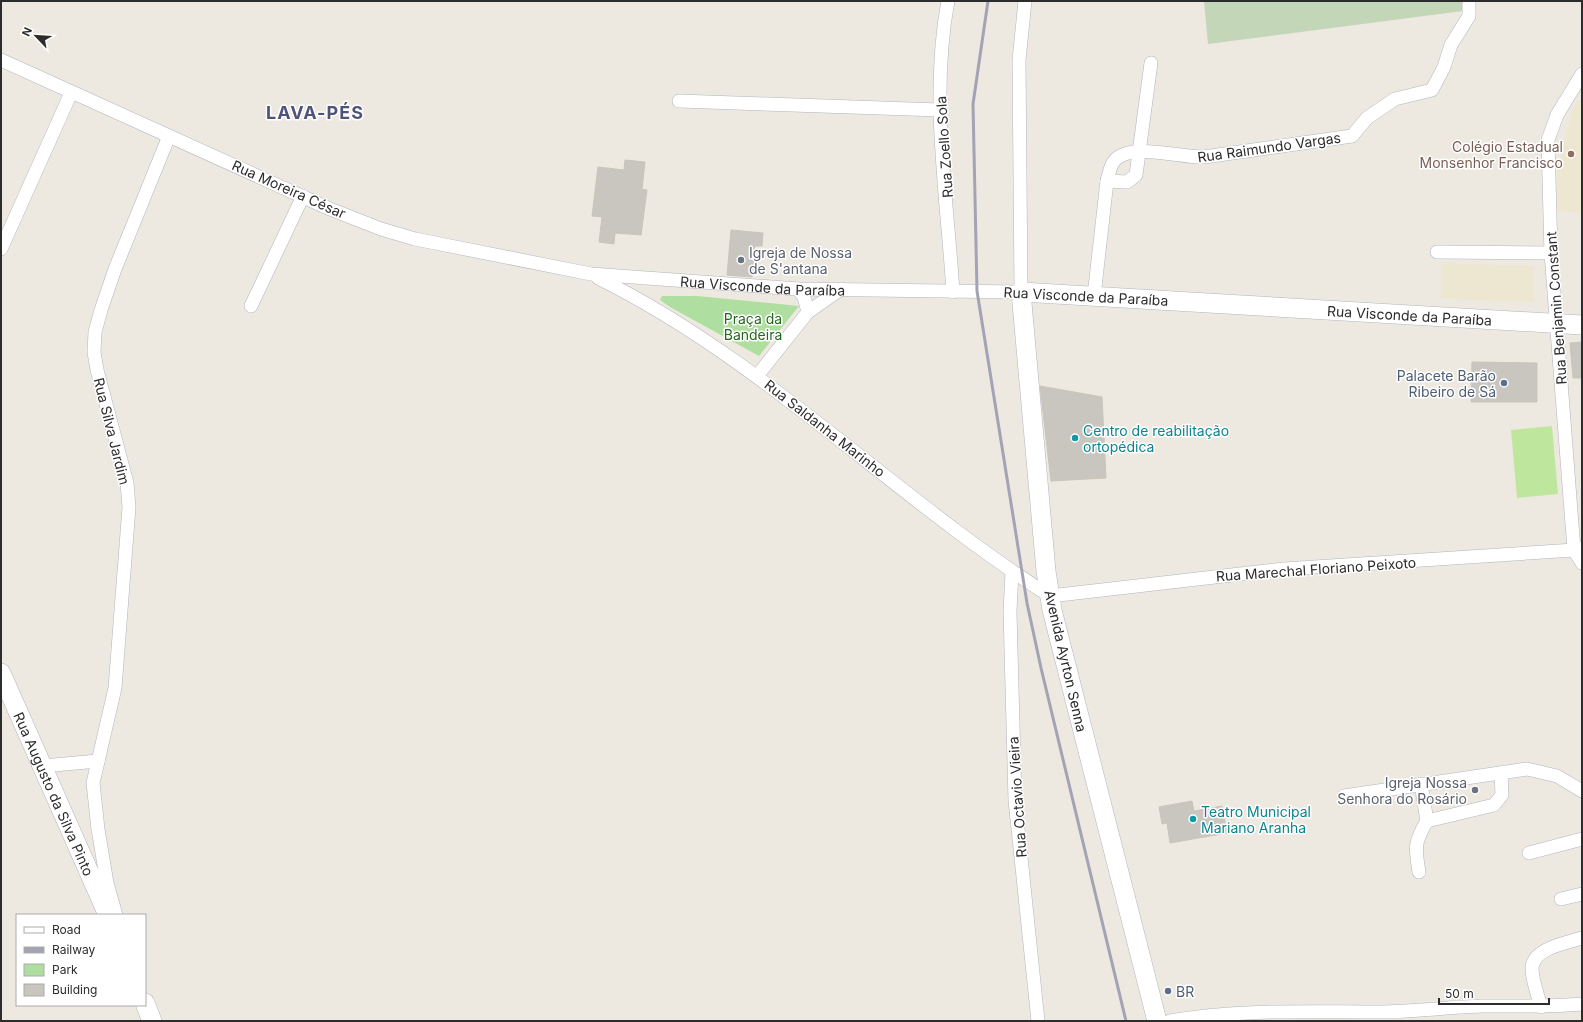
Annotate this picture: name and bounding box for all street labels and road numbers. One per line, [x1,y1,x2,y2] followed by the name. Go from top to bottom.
[932,95,956,199] street label: Rua Zoello Sola
[1196,129,1342,165] street label: Rua Raimundo Vargas
[229,156,349,222] street label: Rua Moreira César
[1542,230,1570,385] street label: Rua Benjamin Constant
[680,272,845,298] street label: Rua Visconde da Paraíba
[1003,283,1169,309] street label: Rua Visconde da Paraíba
[1327,302,1493,328] street label: Rua Visconde da Paraíba
[90,376,134,486] street label: Rua Silva Jardim
[761,376,889,480] street label: Rua Saldanha Marinho
[1215,554,1417,584] street label: Rua Marechal Floriano Peixoto
[1041,588,1091,734] street label: Avenida Ayrton Senna
[11,709,98,878] street label: Rua Augusto da Silva Pinto
[1004,736,1030,858] street label: Rua Octavio Vieira

